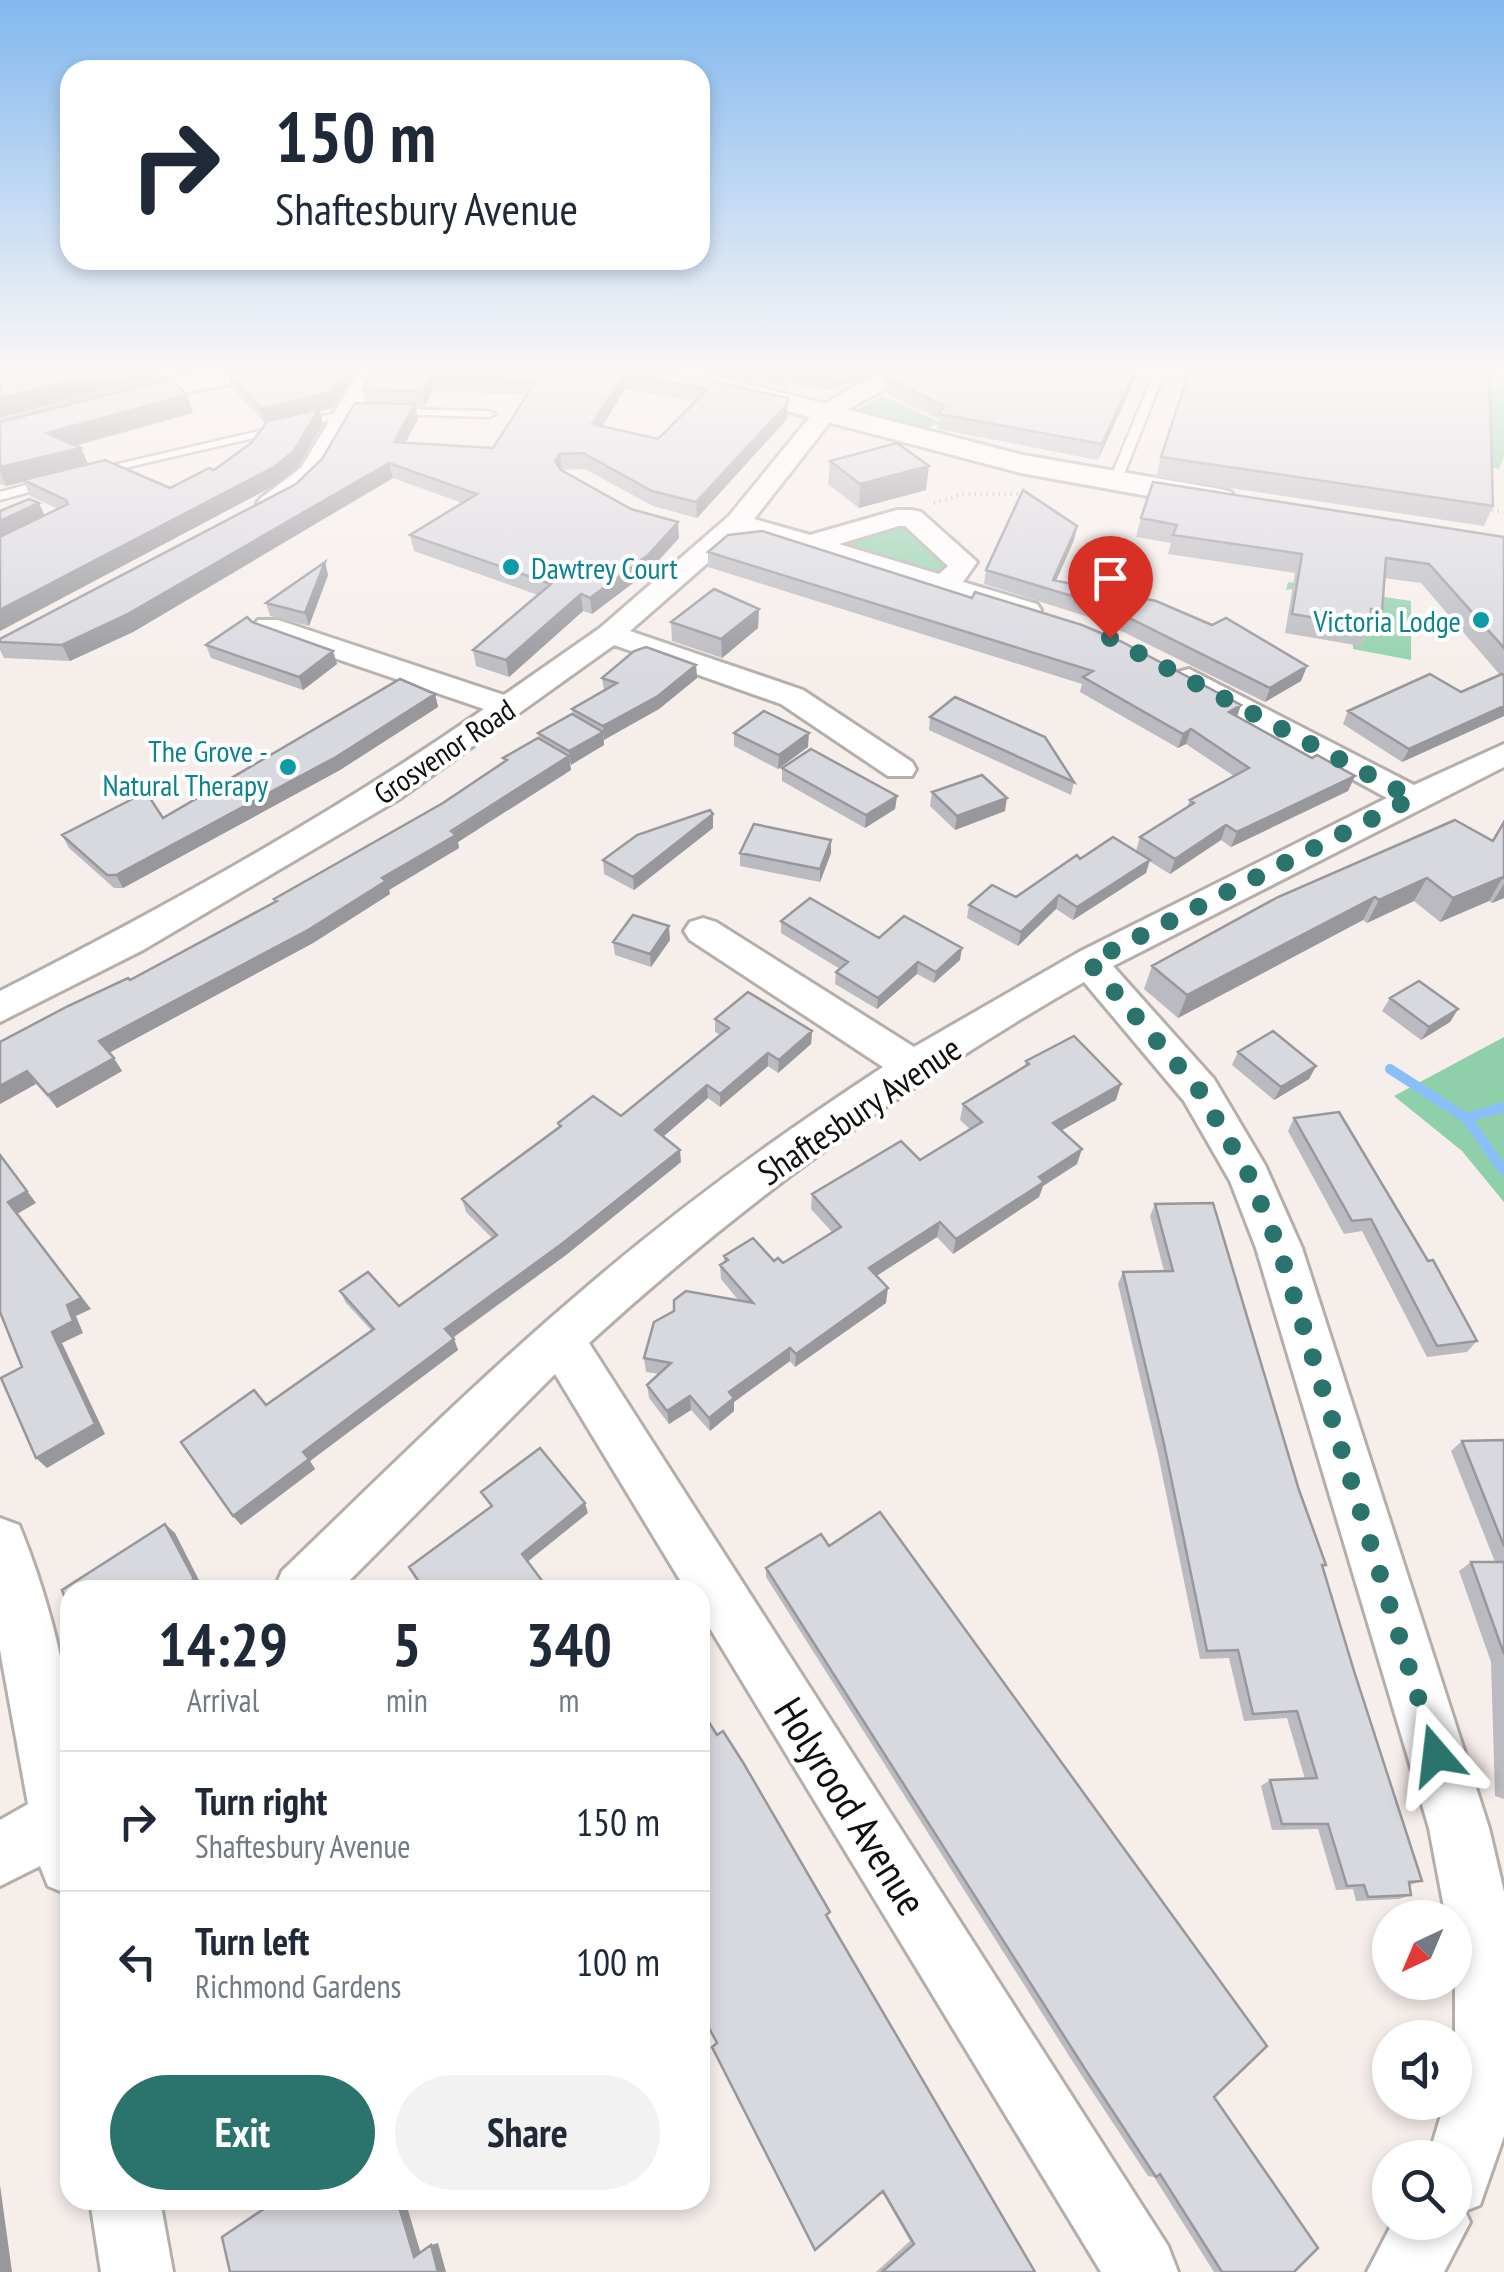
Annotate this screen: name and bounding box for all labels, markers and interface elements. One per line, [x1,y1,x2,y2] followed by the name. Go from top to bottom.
[275,91,436,181] text: 150 m
[110,100,240,230] icon: right
[275,179,578,237] text: Shaftesbury Avenue
[1068,536,1153,639] pin
[531,548,678,587] place label: Dawtrey Court
[1083,551,1138,606] icon: arrive
[500,556,522,578] marker: Dawtrey Court
[1312,601,1461,640] place label: Victoria Lodge
[1470,609,1492,631] marker: Victoria Lodge
[366,690,522,812] street label: Grosvenor Road
[103,731,269,804] place label: The Grove - Natural Therapy
[277,756,299,778] marker: The Grove - Natural Therapy
[748,1025,970,1195] street label: Shaftesbury Avenue
[158,1605,288,1683] text: 14:29
[393,1605,421,1683] text: 5
[526,1605,612,1683] text: 340
[187,1679,259,1721] text: Arrival
[386,1679,428,1721] text: min
[558,1679,579,1721] text: m
[762,1687,940,1925] street label: Holyrood Avenue
[1384,1703,1488,1807] position arrow
[195,1776,327,1825] text: Turn right
[110,1794,165,1849] icon: right
[576,1797,660,1846] text: 150 m
[195,1825,411,1867] text: Shaftesbury Avenue
[1372,1900,1472,2000] north arrow
[1372,1900,1472,2240] map controls
[195,1916,309,1965] text: Turn left
[110,1934,165,1989] icon: left
[576,1937,660,1986] text: 100 m
[195,1965,401,2007] text: Richmond Gardens
[1372,2020,1472,2120] button: sound
[110,2075,375,2190] button: Exit
[395,2075,660,2190] button: Share
[1372,2140,1472,2240] button: search

